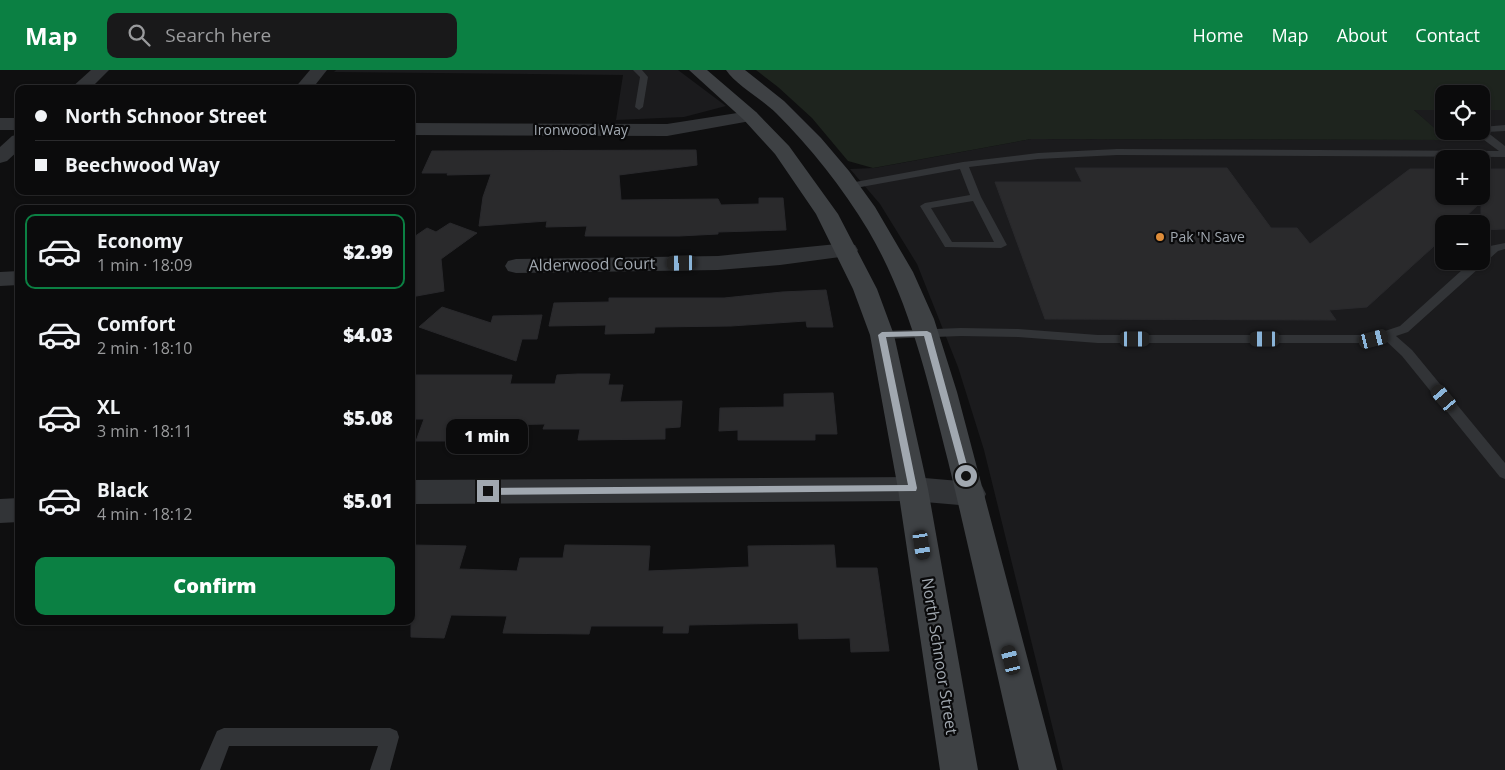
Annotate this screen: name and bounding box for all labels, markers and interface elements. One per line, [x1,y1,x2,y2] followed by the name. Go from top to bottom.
[107,13,457,58] search box
[25,19,77,52] text: Map
[125,21,153,49] icon: search
[165,22,271,48] text: Search here
[1193,23,1243,47] text: Home
[1271,23,1309,47] text: Map
[1337,23,1387,47] text: About
[1415,23,1480,47] text: Contact
[1435,85,1490,270] map controls
[1435,85,1490,140] button: locate
[65,103,267,129] text: North Schnoor Street
[534,120,629,139] street label: Ironwood Way
[1435,150,1490,205] button: +
[65,152,220,178] text: Beechwood Way
[1435,215,1490,270] button: −
[1170,227,1245,246] place label: Pak 'N Save
[97,228,183,254] text: Economy
[37,229,82,274] icon: car
[1154,231,1166,243] marker: Pak 'N Save
[343,239,393,265] text: $2.99
[528,252,656,276] street label: Alderwood Court
[97,254,192,276] text: 1 min · 18:09
[666,255,697,271] car
[97,311,176,337] text: Comfort
[37,312,82,357] icon: car
[343,322,393,348] text: $4.03
[1357,328,1390,350] car
[1120,332,1150,347] car
[1250,332,1280,347] car
[97,337,192,359] text: 2 min · 18:10
[1428,382,1459,414] car
[97,394,120,420] text: XL
[37,395,82,440] icon: car
[343,405,393,431] text: $5.08
[447,418,529,454] callout: 1 min
[97,420,192,442] text: 3 min · 18:11
[464,425,510,447] text: 1 min
[955,465,977,487] route start
[97,477,149,503] text: Black
[37,478,82,523] icon: car
[477,480,499,502] route end
[343,488,393,514] text: $5.01
[97,503,192,525] text: 4 min · 18:12
[912,529,931,561] car
[35,557,395,615] button: Confirm
[917,576,963,736] street label: North Schnoor Street
[1000,644,1021,676] car

